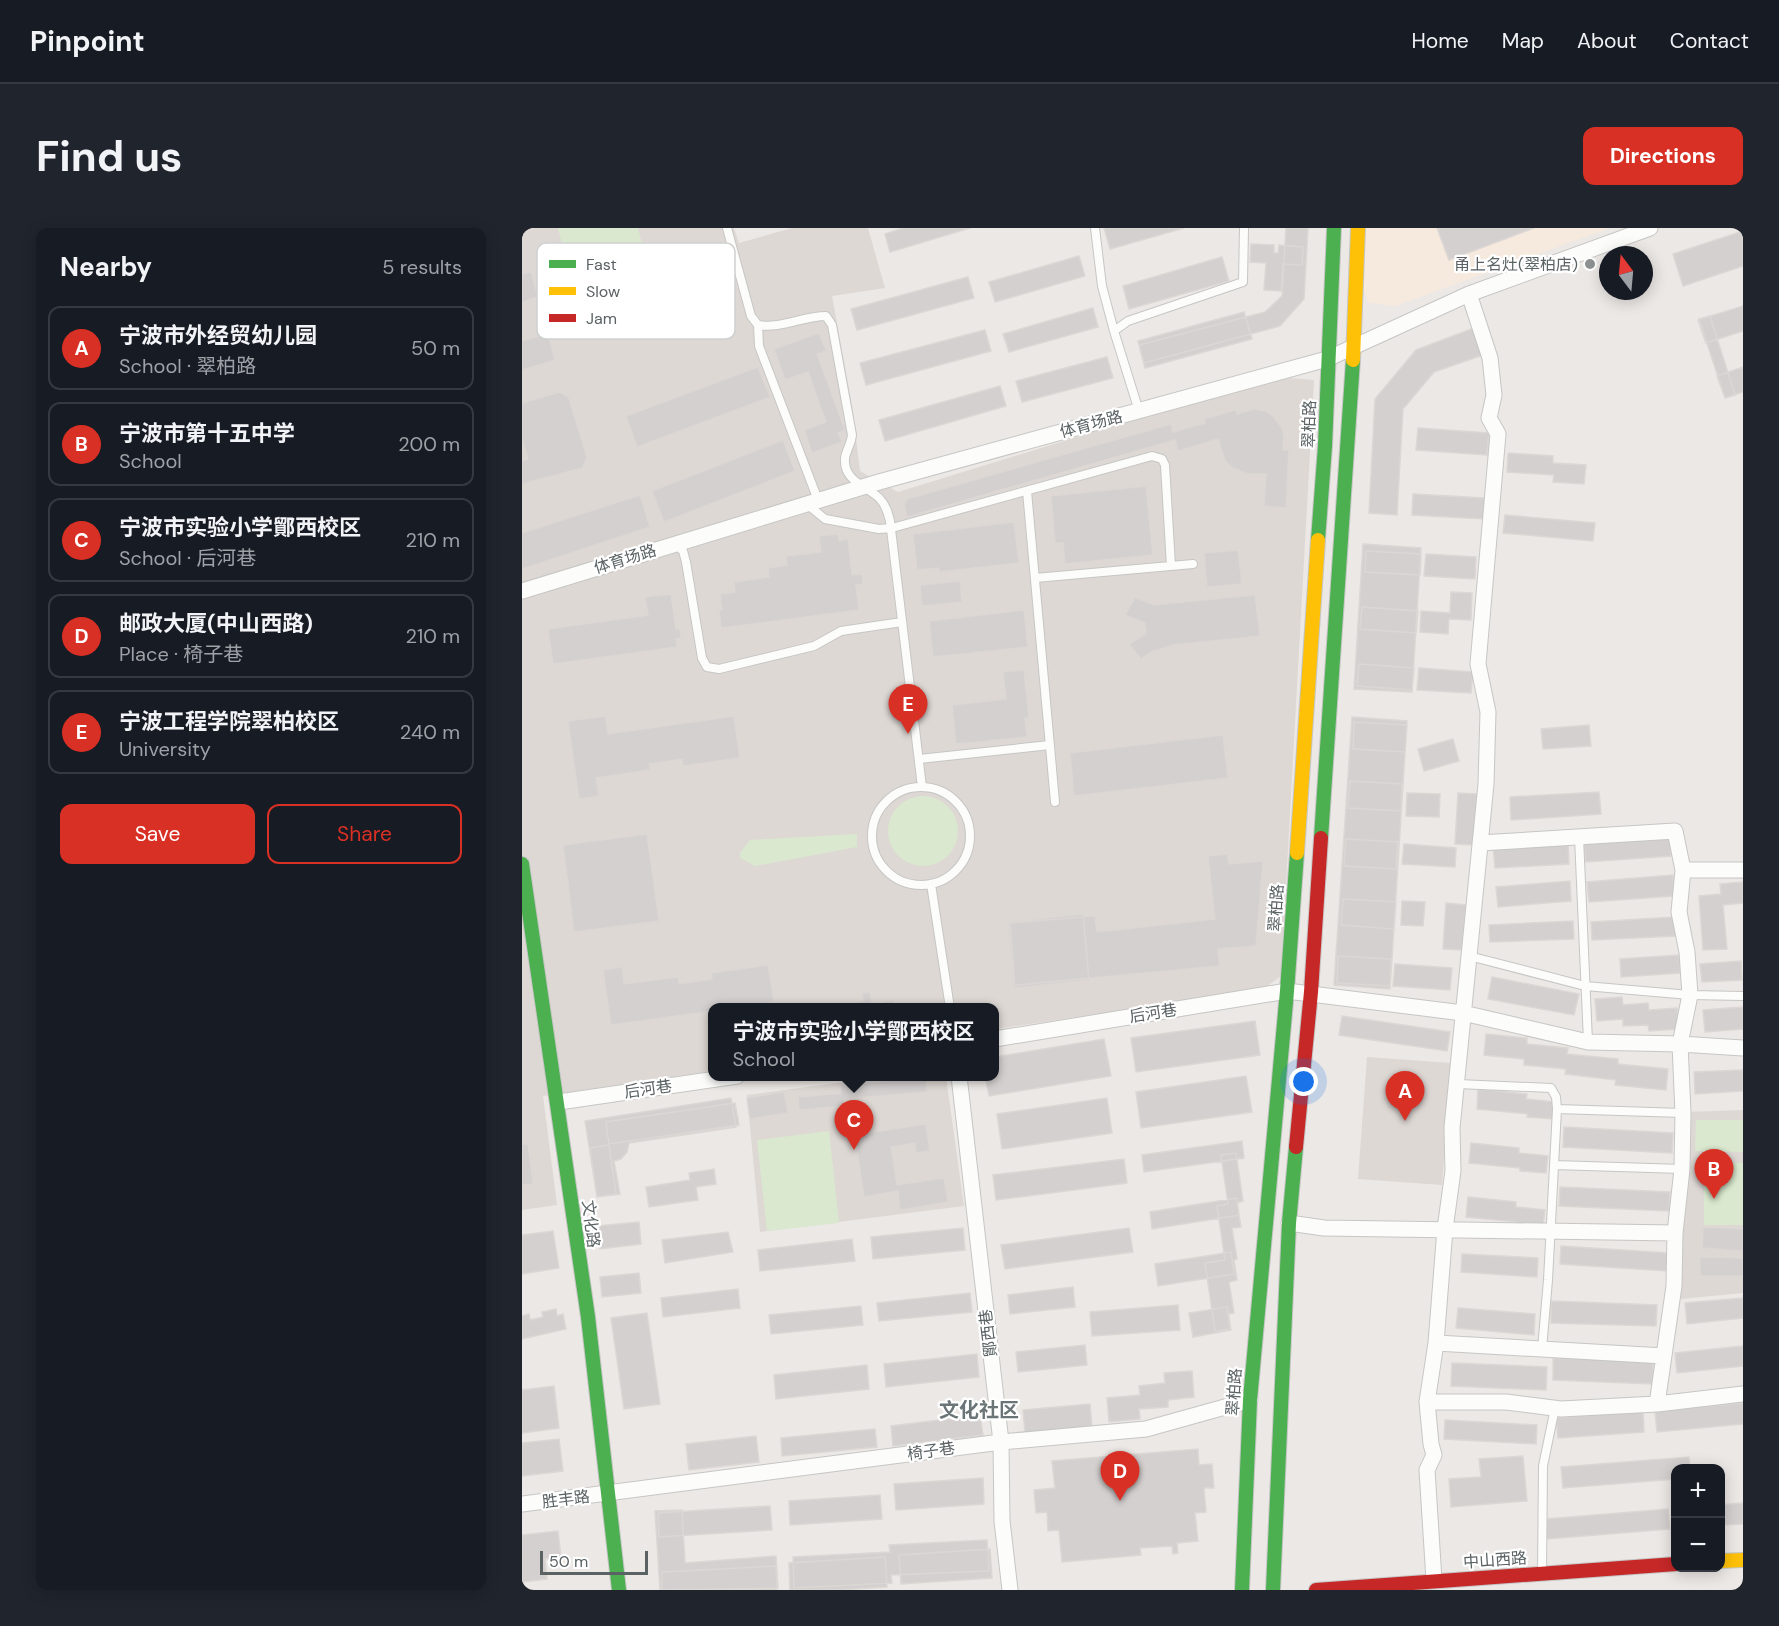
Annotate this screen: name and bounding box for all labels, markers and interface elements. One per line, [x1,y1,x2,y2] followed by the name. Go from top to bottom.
[30,23,145,60] text: Pinpoint
[1411,27,1469,55] text: Home
[1502,27,1544,55] text: Map
[1577,27,1637,55] text: About
[1670,27,1749,55] text: Contact
[1583,127,1743,185] button: Directions
[36,129,182,184] text: Find us
[537,243,735,339] legend
[1599,246,1653,300] north arrow
[60,250,152,284] text: Nearby
[382,254,462,280] text: 5 results
[586,254,617,275] text: Fast
[1454,254,1578,275] place label: 甬上名灶(翠柏店)
[1583,257,1597,271] marker: 甬上名灶(翠柏店)
[586,281,620,302] text: Slow
[586,308,617,329] text: Jam
[119,321,317,350] text: 宁波市外经贸幼儿园
[74,335,89,361] text: A
[411,335,460,361] text: 50 m
[119,353,256,379] text: School · 翠柏路
[1298,400,1320,448] street label: 翠柏路
[1057,406,1125,442] street label: 体育场路
[119,419,295,448] text: 宁波市第十五中学
[75,431,88,457] text: B
[398,431,460,457] text: 200 m
[119,448,182,474] text: School
[119,513,361,542] text: 宁波市实验小学鄮西校区
[74,527,89,553] text: C
[405,527,460,553] text: 210 m
[591,540,659,578] street label: 体育场路
[119,545,256,571] text: School · 后河巷
[119,609,313,638] text: 邮政大厦(中山西路)
[74,623,89,649] text: D
[405,623,460,649] text: 210 m
[119,641,243,667] text: Place · 椅子巷
[888,684,928,734] pin: E
[119,707,339,736] text: 宁波工程学院翠柏校区
[76,719,87,745] text: E
[400,719,460,745] text: 240 m
[119,736,211,762] text: University
[60,804,255,864] button: Save
[267,804,462,864] button: Share
[1264,883,1288,933] street label: 翠柏路
[1128,999,1178,1027] street label: 后河巷
[708,1003,999,1081] popup
[732,1017,975,1046] text: 宁波市实验小学鄮西校区
[732,1046,795,1072] text: School
[1289,1067,1318,1096] your location
[1386,1072,1424,1121] pin: A
[623,1075,673,1103] street label: 后河巷
[834,1100,874,1150] pin: C
[1694,1150,1734,1199] pin: B
[578,1199,604,1249] street label: 文化路
[975,1308,1001,1358] street label: 鄮西巷
[1222,1367,1246,1417] street label: 翠柏路
[939,1397,1019,1423] district label: 文化社区
[906,1437,956,1465] street label: 椅子巷
[1100,1452,1140,1501] pin: D
[1671,1464,1725,1572] map controls
[1671,1464,1725,1518] button: +
[541,1486,591,1512] street label: 胜丰路
[1671,1518,1725,1572] button: −
[1462,1547,1528,1573] street label: 中山西路
[540,1548,648,1576] scale bar
[549,1551,588,1572] text: 50 m

